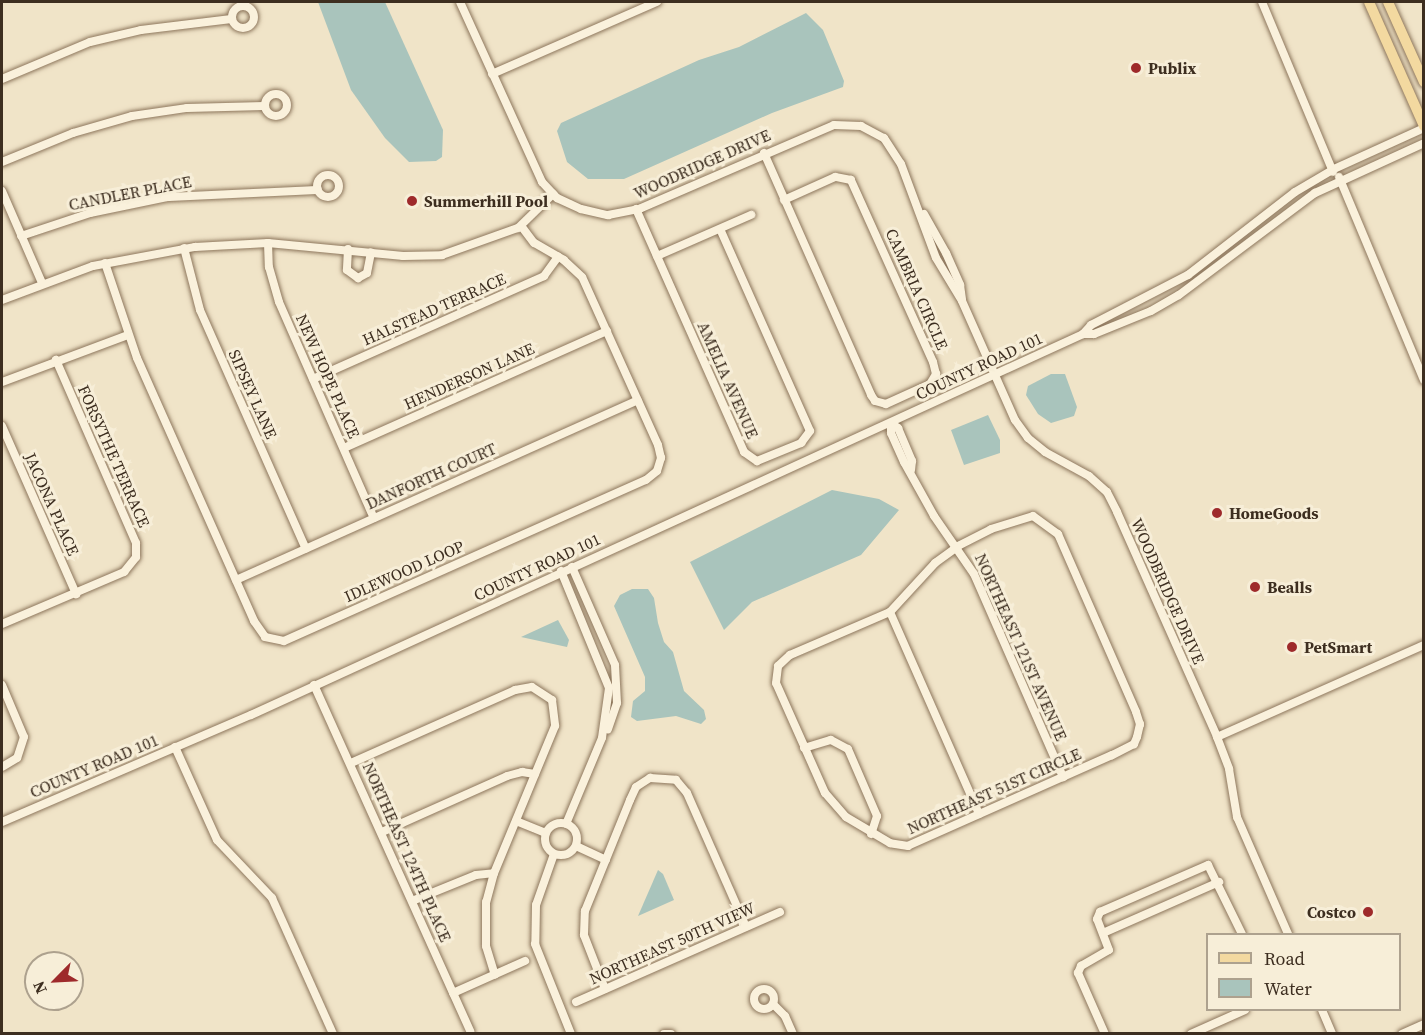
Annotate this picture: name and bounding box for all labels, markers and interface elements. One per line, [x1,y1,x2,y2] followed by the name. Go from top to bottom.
[1148,58,1196,78] place label: Publix
[1129,61,1143,75] marker: Publix
[631,125,773,203] street label: WOODRIDGE DRIVE
[67,172,193,214] street label: CANDLER PLACE
[424,191,548,211] place label: Summerhill Pool
[405,194,419,208] marker: Summerhill Pool
[882,225,952,353] street label: CAMBRIA CIRCLE
[359,269,509,349] street label: HALSTEAD TERRACE
[292,311,364,441] street label: NEW HOPE PLACE
[694,319,762,441] street label: AMELIA AVENUE
[912,328,1046,404] street label: COUNTY ROAD 101
[401,339,537,413] street label: HENDERSON LANE
[225,346,281,442] street label: SIPSEY LANE
[74,382,154,530] street label: FORSYTHE TERRACE
[363,439,499,513] street label: DANFORTH COURT
[21,450,83,558] street label: JACONA PLACE
[1229,503,1319,523] place label: HomeGoods
[1210,506,1224,520] marker: HomeGoods
[1127,515,1209,667] street label: WOODBRIDGE DRIVE
[470,529,604,605] street label: COUNTY ROAD 101
[341,536,467,606] street label: IDLEWOOD LOOP
[971,550,1071,744] street label: NORTHEAST 121ST AVENUE
[1267,577,1312,597] place label: Bealls
[1248,580,1262,594] marker: Bealls
[1304,637,1372,657] place label: PetSmart
[1285,640,1299,654] marker: PetSmart
[27,730,161,802] street label: COUNTY ROAD 101
[904,744,1084,838] street label: NORTHEAST 51ST CIRCLE
[359,759,455,945] street label: NORTHEAST 124TH PLACE
[586,898,758,988] street label: NORTHEAST 50TH VIEW
[1307,902,1356,922] place label: Costco
[1361,905,1375,919] marker: Costco
[1206,933,1401,1011] legend
[1264,946,1305,971] text: Road
[24,951,84,1011] north arrow
[1264,976,1312,1001] text: Water
[27,978,52,997] text: N

